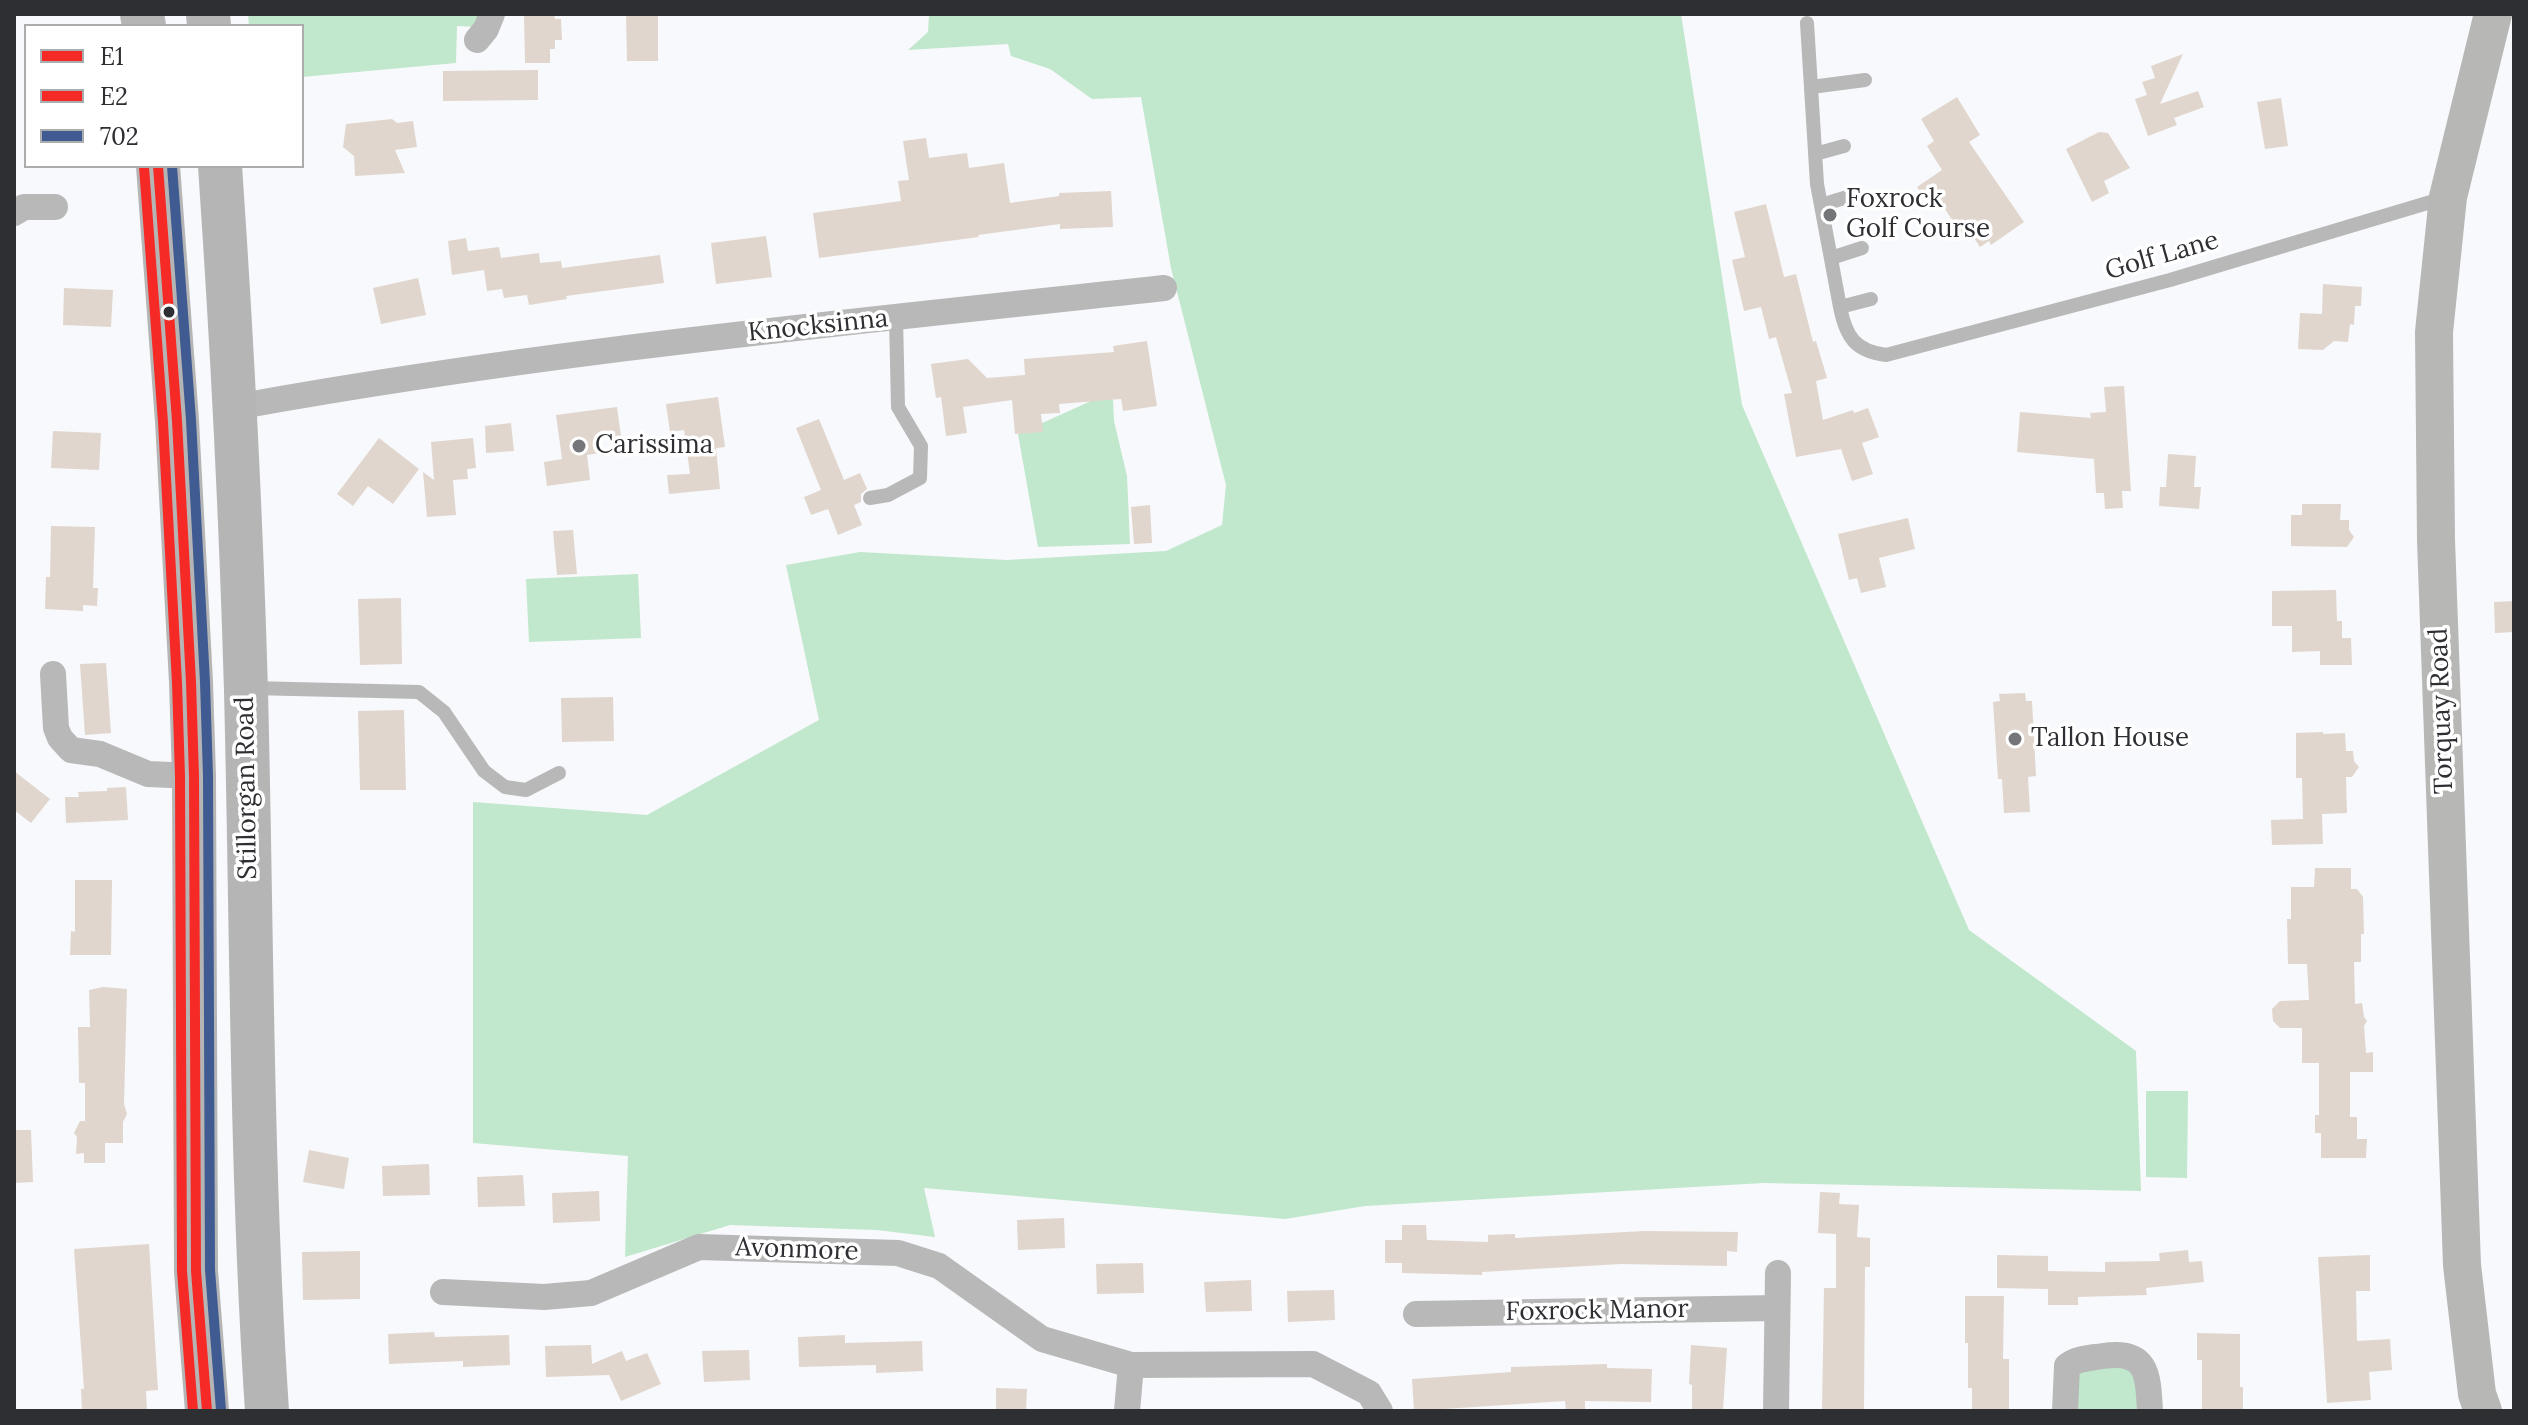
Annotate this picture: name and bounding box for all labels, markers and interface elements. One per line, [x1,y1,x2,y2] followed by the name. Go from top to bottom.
[24,24,304,168] legend
[100,41,124,72] text: E1
[100,81,128,112] text: E2
[100,121,139,152] text: 702
[1846,184,1990,246] place label: Foxrock Golf Course
[1821,206,1839,224] marker: Foxrock Golf Course
[2102,225,2222,287] street label: Golf Lane
[746,303,890,349] street label: Knocksinna
[161,304,177,320] unlabelled marker
[595,430,713,462] place label: Carissima
[570,437,588,455] marker: Carissima
[2424,627,2460,795] street label: Torquay Road
[230,696,264,880] street label: Stillorgan Road
[2031,723,2189,755] place label: Tallon House
[2006,730,2024,748] marker: Tallon House
[735,1232,859,1268] street label: Avonmore
[1505,1294,1689,1328] street label: Foxrock Manor

